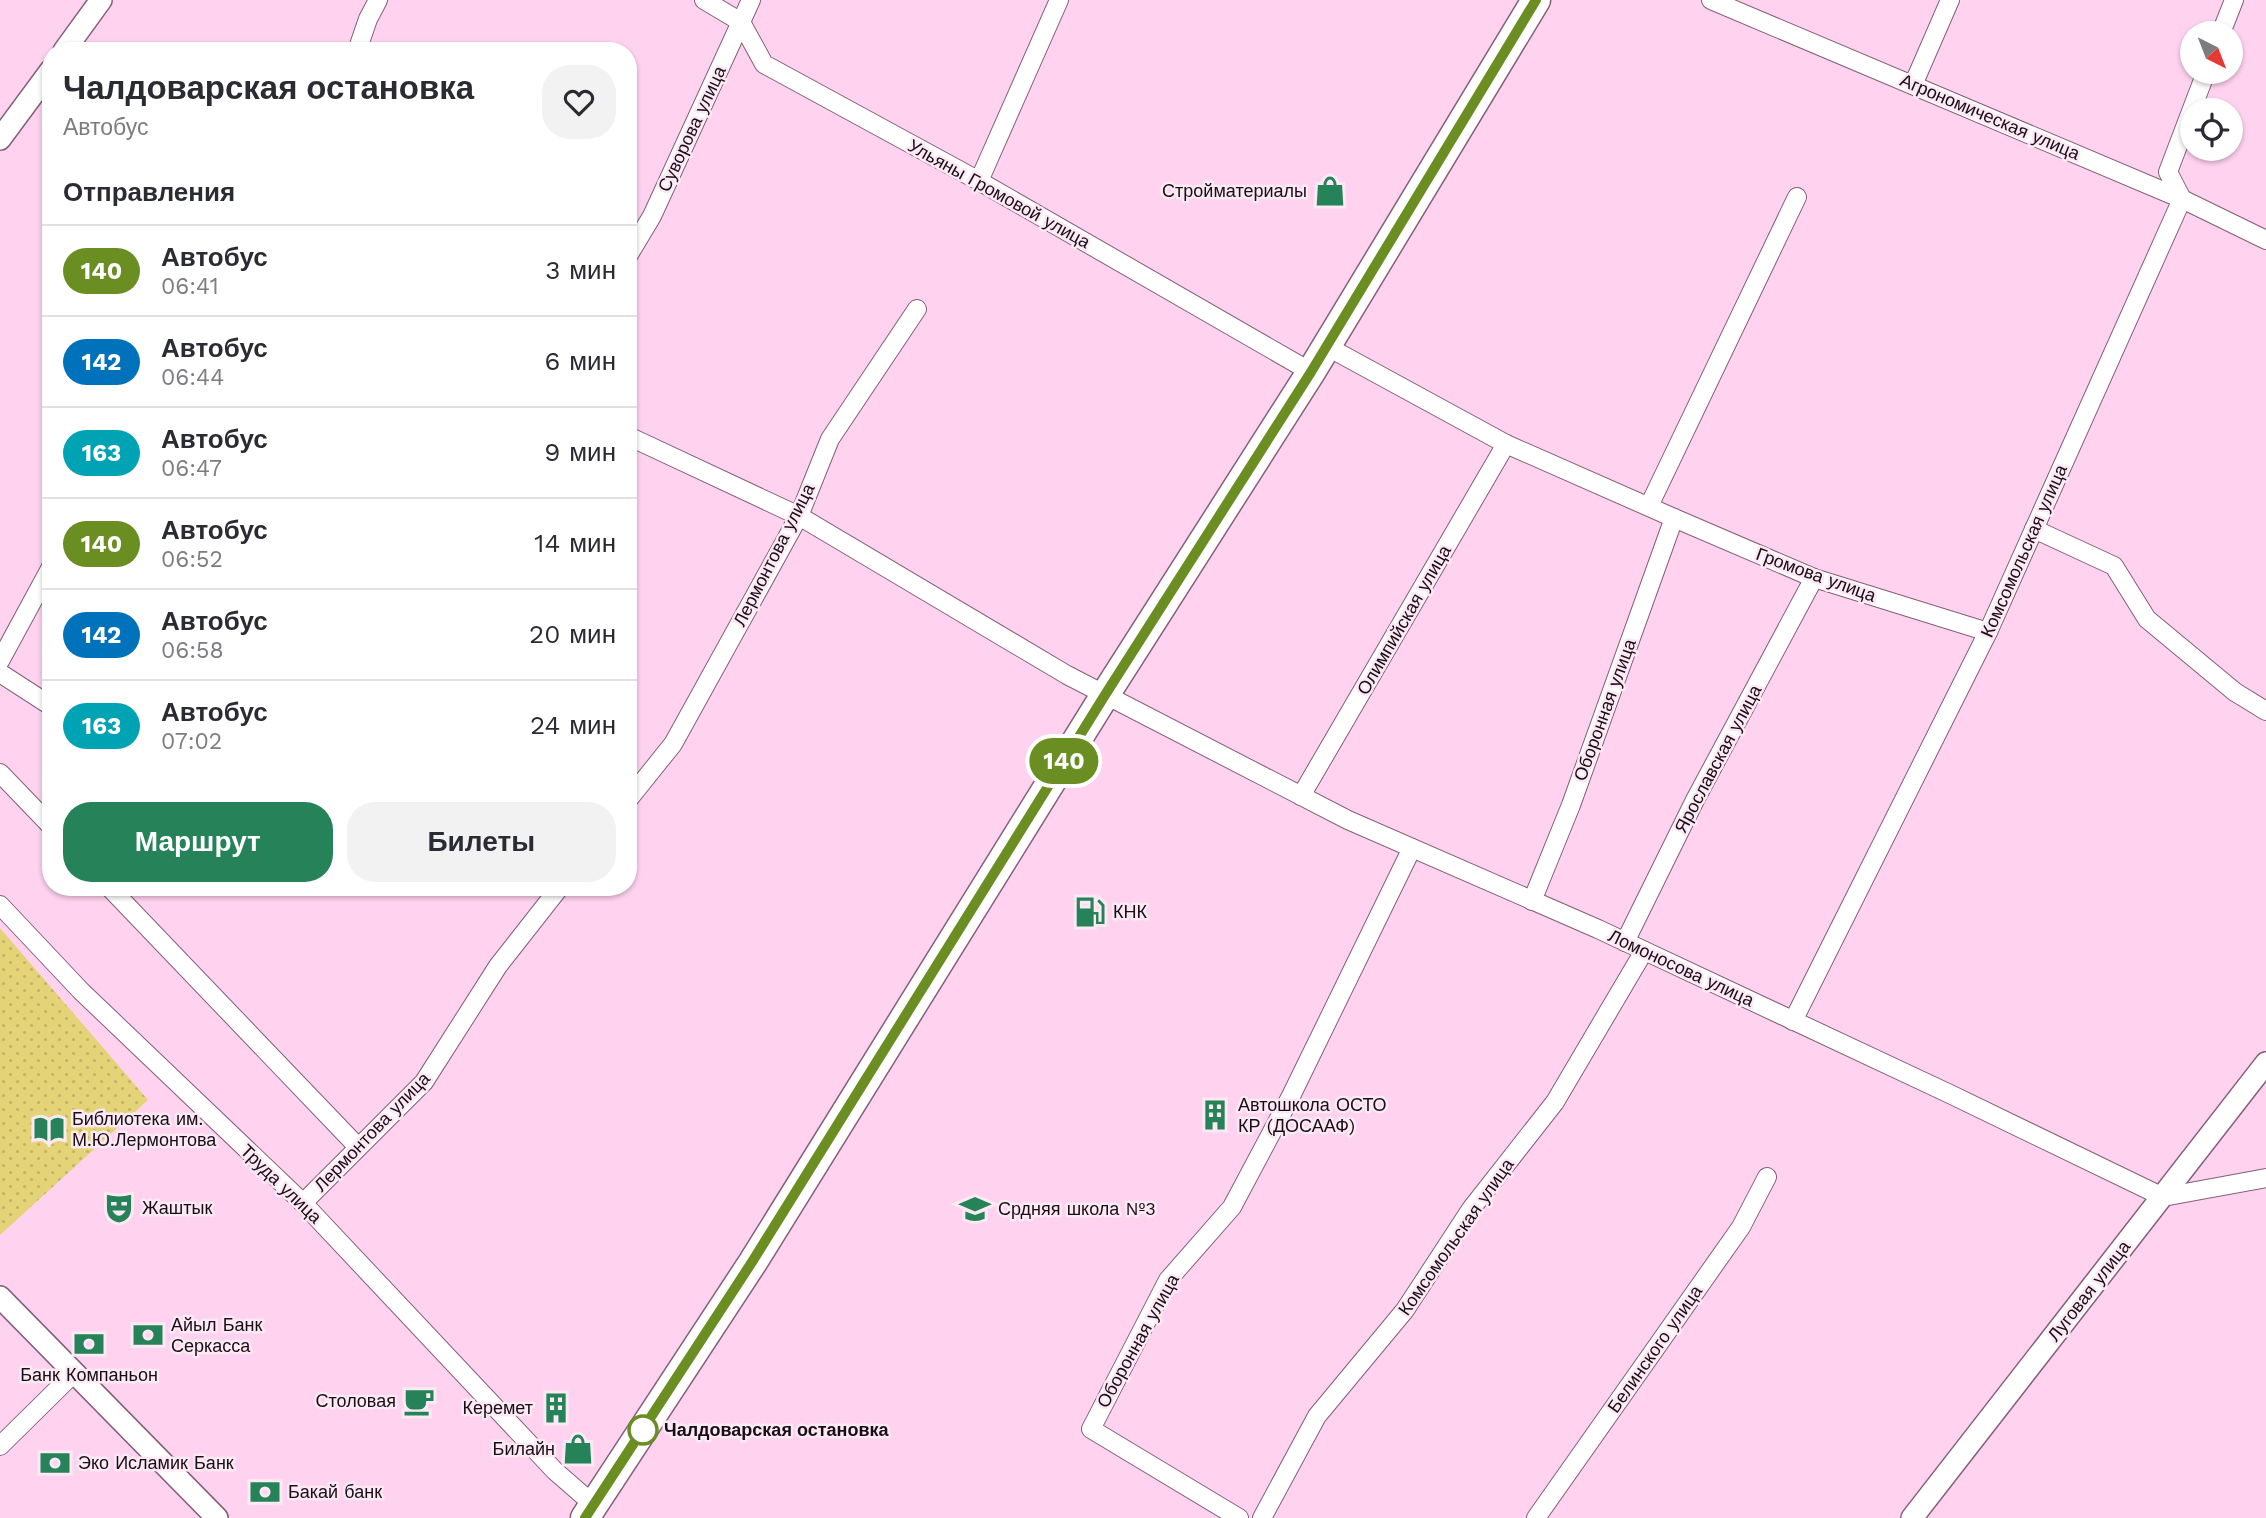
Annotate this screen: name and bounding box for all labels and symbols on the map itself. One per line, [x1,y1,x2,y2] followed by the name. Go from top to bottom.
[2180,21,2244,84] north arrow
[653,62,730,195] street label: Суворова улица
[1897,69,2084,164] street label: Агрономическая улица
[904,135,1095,253] street label: Ульяны Громовой улица
[1313,174,1347,208] shop icon: Стройматериалы
[1162,180,1307,201] place label: Стройматериалы
[1976,460,2071,640] street label: Комсомольская улица
[729,479,819,630] street label: Лермонтова улица
[1352,540,1455,698] street label: Олимпийская улица
[1753,543,1880,606] street label: Громова улица
[1569,635,1640,784] street label: Оборонная улица
[1670,680,1766,836] street label: Ярославская улица
[1024,738,1104,784] line badge: 140
[1073,895,1107,929] fuel station icon: КНК
[1113,901,1147,922] place label: КНК
[1605,925,1758,1011] street label: Ломоносова улица
[309,1067,434,1195] street label: Лермонтова улица
[1238,1094,1387,1136] place label: Автошкола ОСТО КР (ДОСААФ)
[1198,1098,1232,1132] building icon: Автошкола ОСТО КР (ДОСААФ)
[72,1108,217,1150] place label: Библиотека им. М.Ю.Лермонтова
[32,1112,66,1146] library icon: Библиотека им. М.Ю.Лермонтова
[237,1140,327,1228] street label: Труда улица
[1393,1153,1518,1319] street label: Комсомольская улица
[102,1191,136,1225] theatre icon: Жаштык
[958,1192,992,1226] school or university icon: Срдняя школа №3
[142,1197,212,1218] place label: Жаштык
[998,1198,1156,1219] place label: Срдняя школа №3
[2043,1235,2135,1345] street label: Луговая улица
[1092,1269,1183,1411] street label: Оборонная улица
[1603,1280,1707,1416] street label: Белинского улица
[171,1314,262,1356] place label: Айыл Банк Серкасса
[131,1318,165,1352] bank icon: Айыл Банк Серкасса
[72,1327,106,1361] bank icon: Банк Компаньон
[20,1364,158,1385] place label: Банк Компаньон
[402,1384,436,1418] cafe icon: Столовая
[316,1390,396,1411] place label: Столовая
[539,1391,573,1425] building icon: Керемет
[462,1397,533,1418] place label: Керемет
[628,1415,658,1445] marker: Чалдоварская остановка
[664,1419,890,1440] place label: Чалдоварская остановка
[561,1432,595,1466] shop icon: Билайн
[493,1438,555,1459] place label: Билайн
[38,1446,72,1480] bank icon: Эко Исламик Банк
[78,1452,234,1473] place label: Эко Исламик Банк
[248,1475,282,1509] bank icon: Бакай банк
[288,1481,382,1502] place label: Бакай банк

